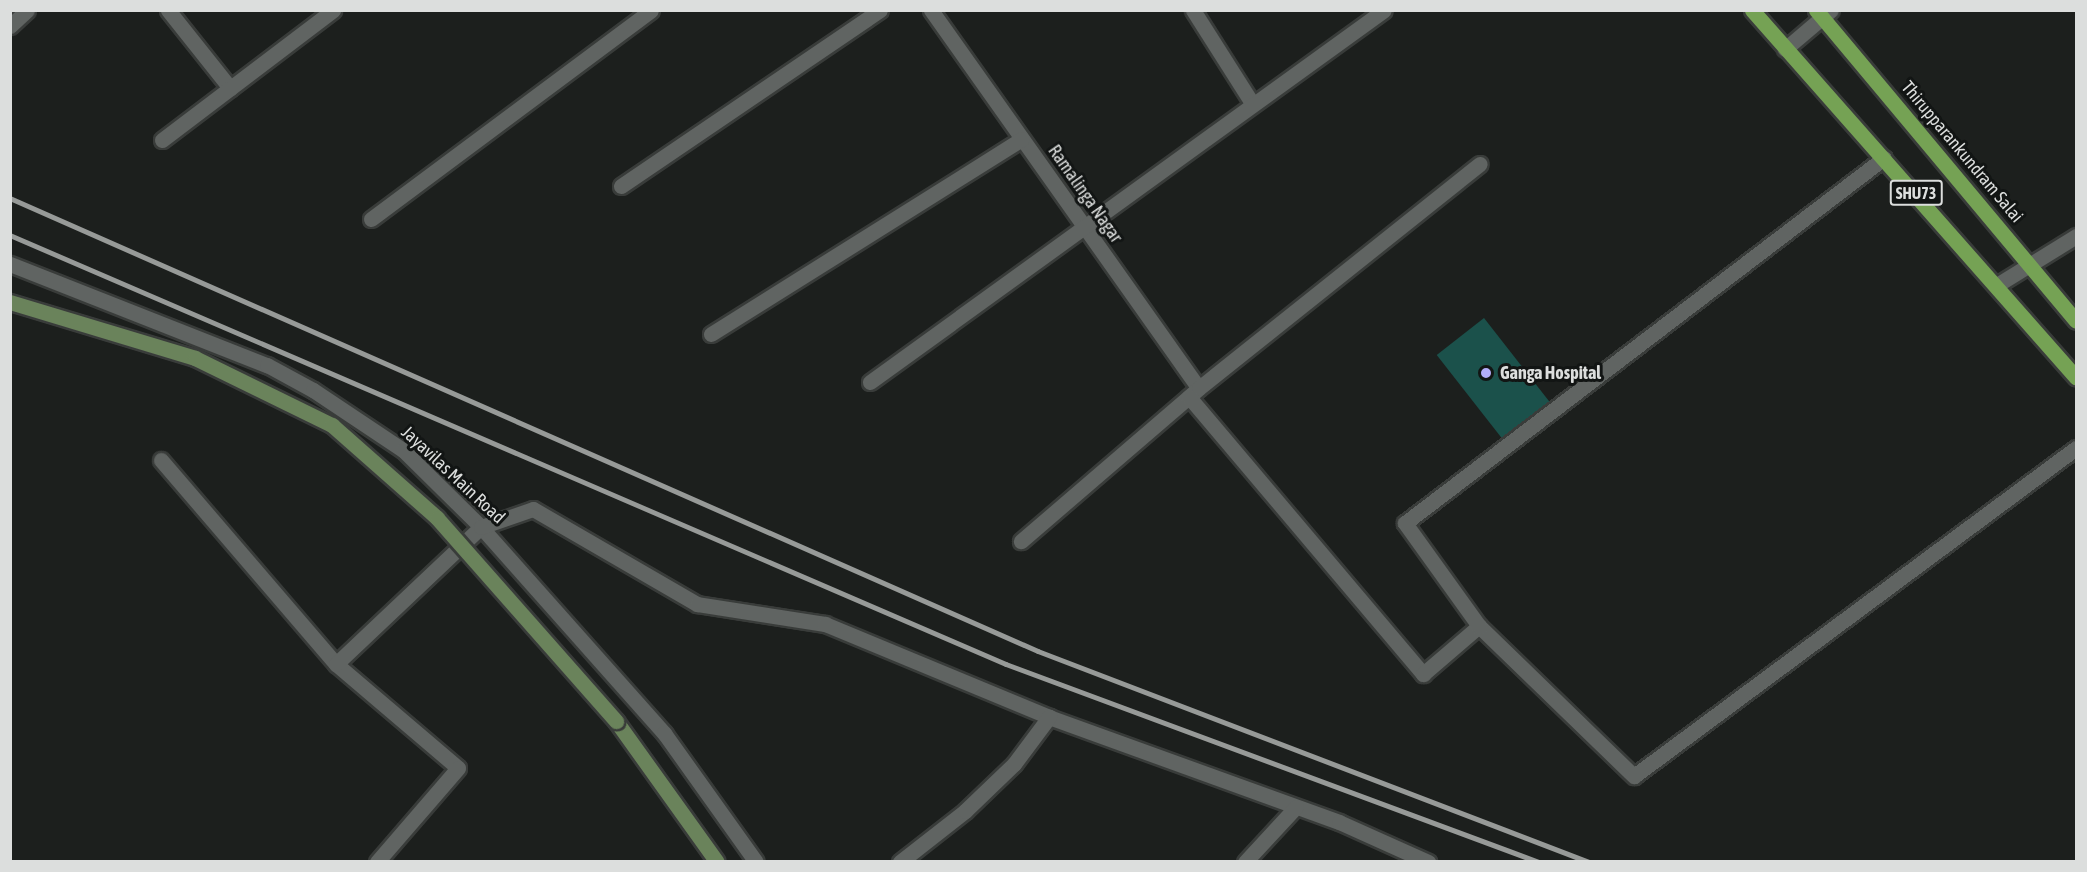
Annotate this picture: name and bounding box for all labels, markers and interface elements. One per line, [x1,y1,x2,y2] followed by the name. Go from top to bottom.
[1897,77,2027,227] street label: Thirupparankundram Salai
[1043,141,1127,247] street label: Ramalinga Nagar
[1889,180,1943,206] road number: SHU73
[1500,362,1601,384] place label: Ganga Hospital
[1477,364,1495,382] marker: Ganga Hospital
[397,422,509,528] street label: Jayavilas Main Road

